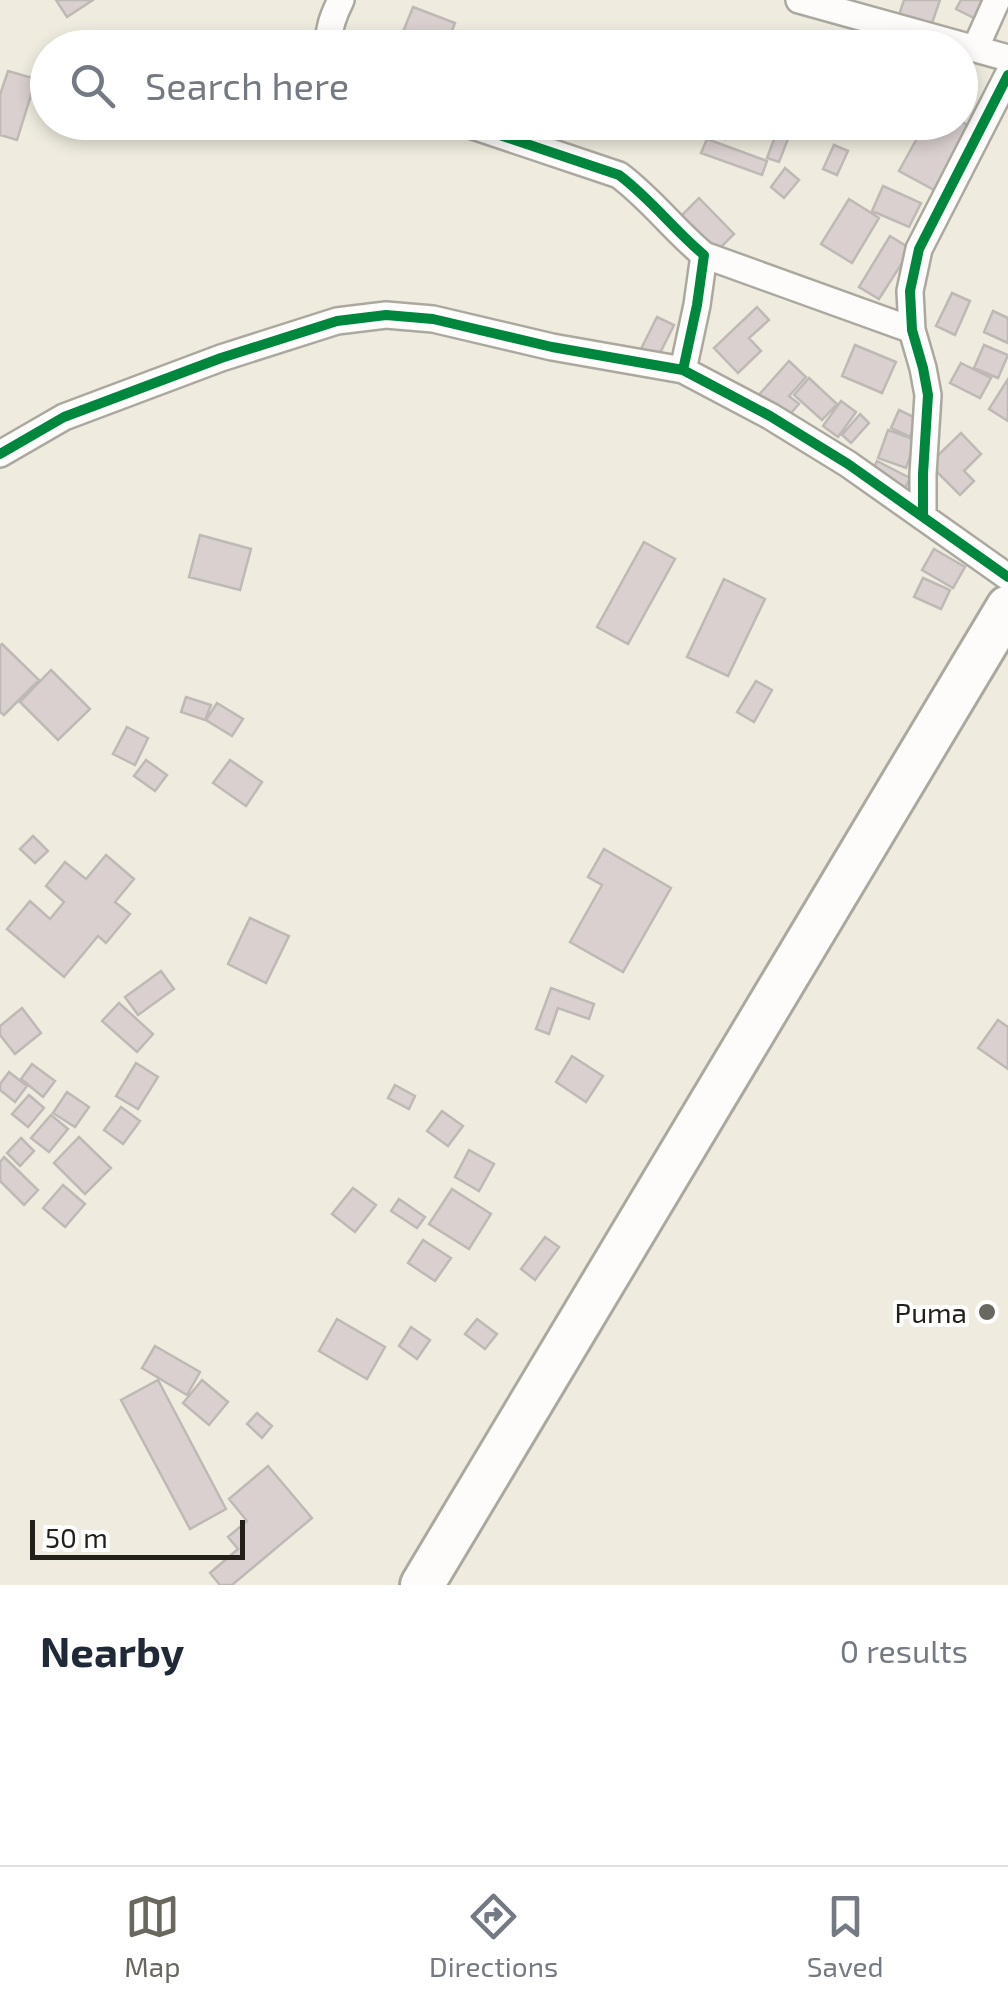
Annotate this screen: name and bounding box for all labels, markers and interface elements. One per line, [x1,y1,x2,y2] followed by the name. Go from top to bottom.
[30,30,978,140] search box
[65,58,120,113] icon: search
[145,62,349,108] text: Search here
[895,1295,967,1329] place label: Puma
[976,1301,998,1323] marker: Puma
[30,1515,245,1560] scale bar
[45,1520,108,1554] text: 50 m
[40,1625,184,1675] text: Nearby
[840,1631,968,1669] text: 0 results
[124,1889,180,1983] tab: Map
[429,1889,558,1983] tab: Directions
[807,1889,884,1983] tab: Saved

